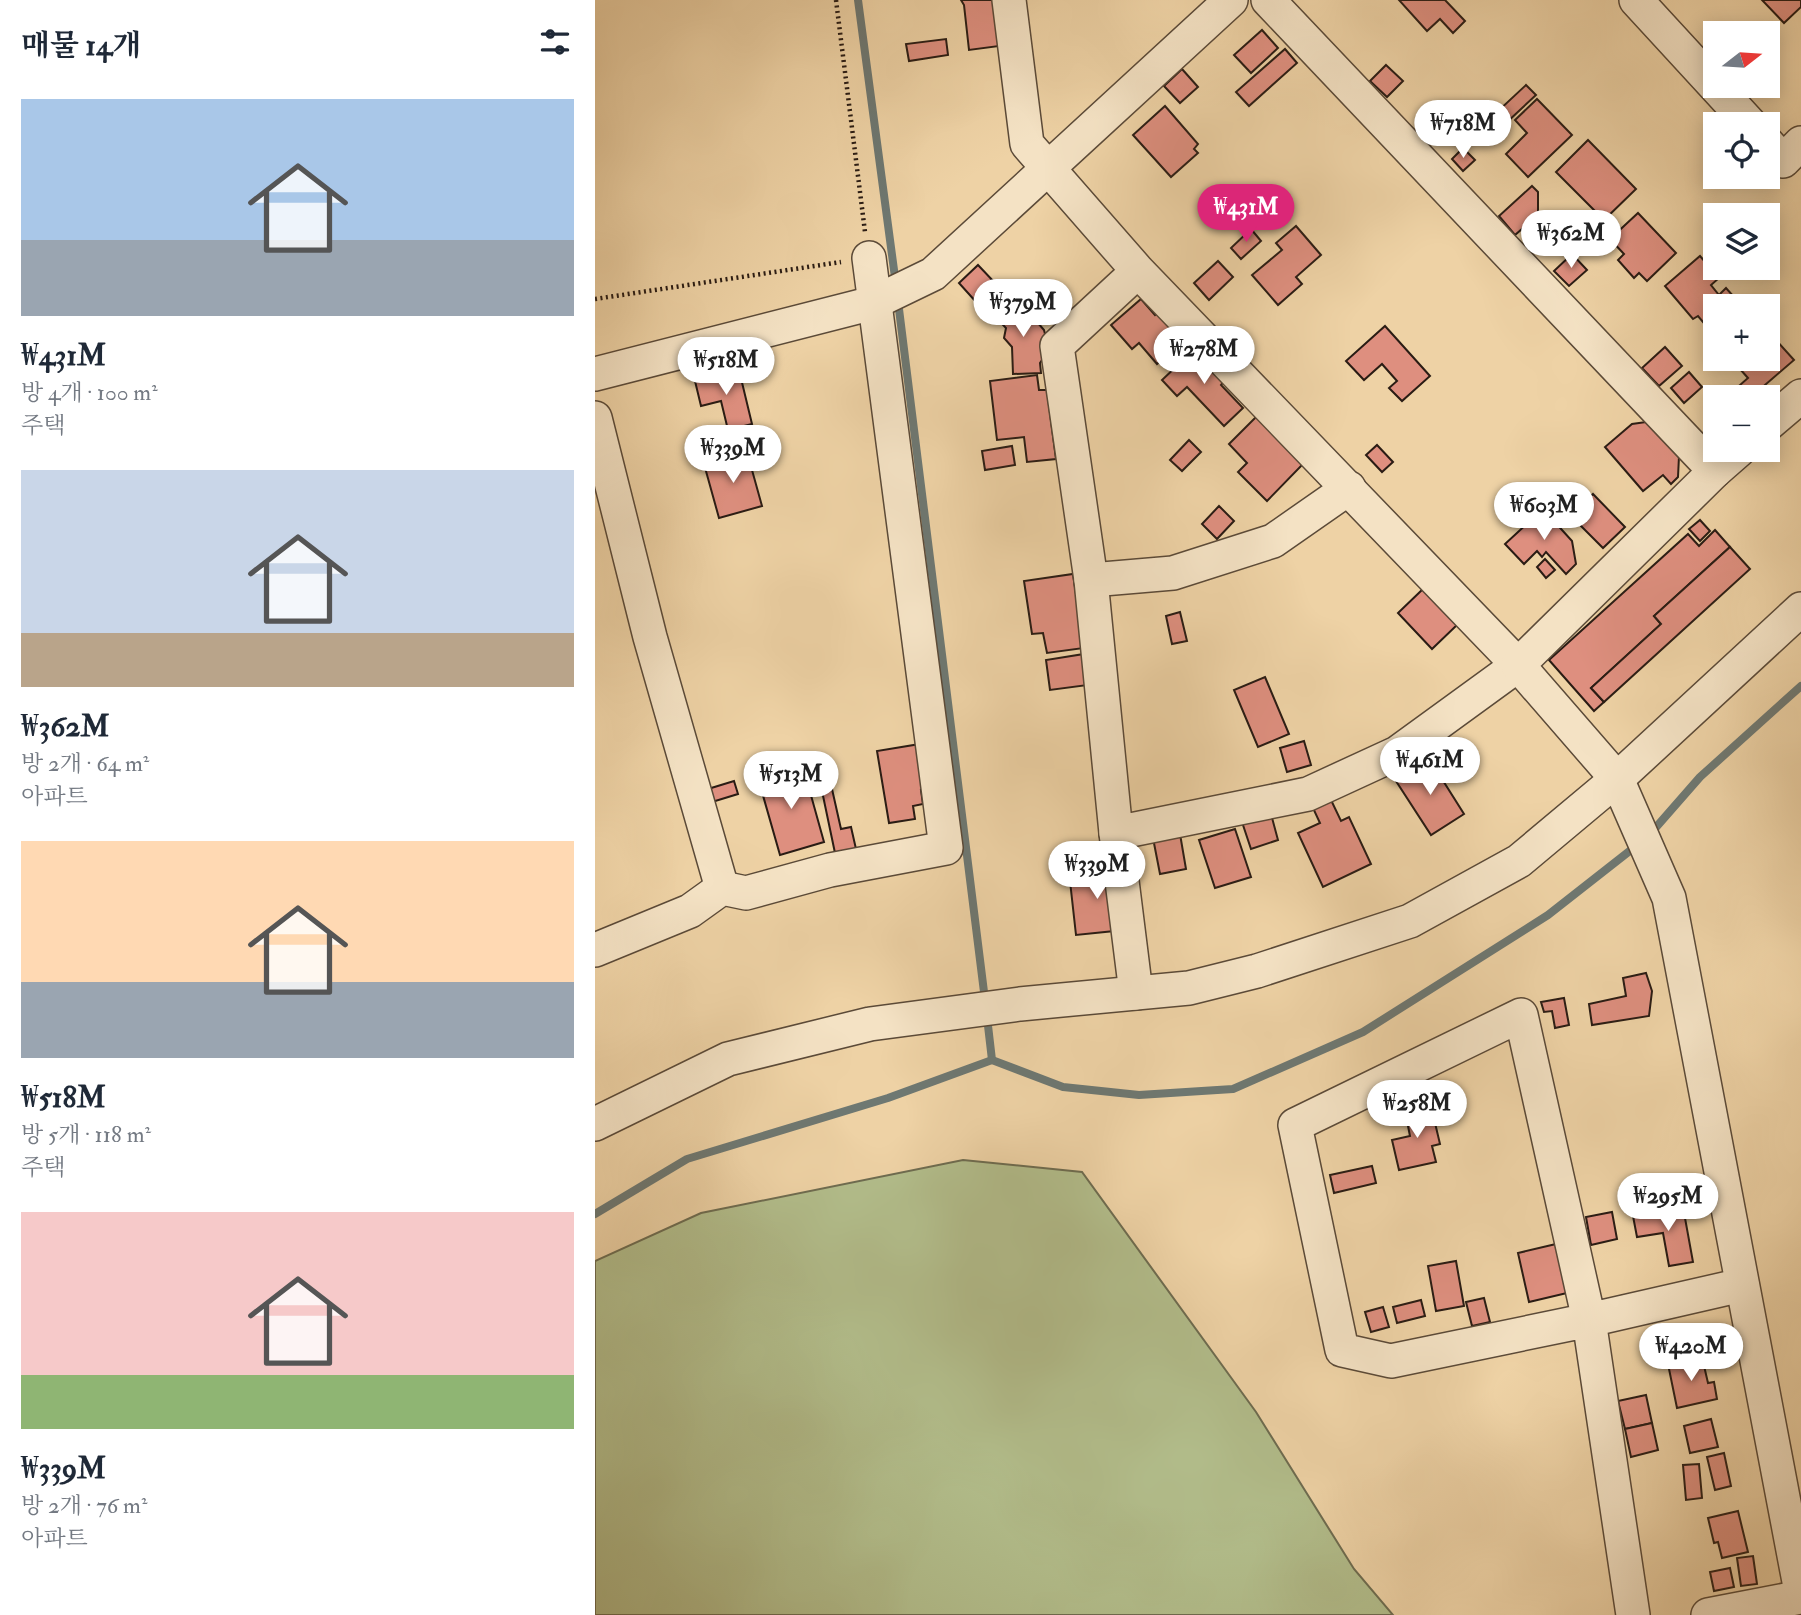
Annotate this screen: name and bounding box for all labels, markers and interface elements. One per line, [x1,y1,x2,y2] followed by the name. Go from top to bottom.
[1703,21,1780,98] north arrow
[1703,21,1780,462] map controls
[536,23,574,61] icon: filters
[21,27,141,64] text: 매물 14개
[1414,100,1512,160] pin: ₩718M
[1430,108,1496,137] text: ₩718M
[1703,112,1780,189] button: locate
[235,145,361,271] icon: home
[1197,184,1295,244] pin: ₩431M
[1213,192,1279,221] text: ₩431M
[1703,203,1780,280] button: layers
[1522,210,1620,270] pin: ₩362M
[1537,218,1605,247] text: ₩362M
[974,280,1072,339] pin: ₩379M
[990,287,1056,316] text: ₩379M
[1703,294,1780,371] button: +
[1155,326,1253,386] pin: ₩278M
[1170,334,1238,363] text: ₩278M
[21,337,106,374] text: ₩431M
[677,338,775,397] pin: ₩518M
[694,345,758,374] text: ₩518M
[21,378,158,407] text: 방 4개 · 100 m²
[1703,385,1780,462] button: −
[21,411,65,440] text: 주택
[684,426,782,485] pin: ₩339M
[700,433,766,462] text: ₩339M
[1495,482,1593,542] pin: ₩603M
[1510,490,1578,519] text: ₩603M
[235,516,361,642] icon: home
[21,708,110,745] text: ₩362M
[1381,738,1479,797] pin: ₩461M
[1396,745,1464,774] text: ₩461M
[21,749,149,778] text: 방 2개 · 64 m²
[742,752,840,811] pin: ₩513M
[760,759,822,788] text: ₩513M
[21,782,88,811] text: 아파트
[1048,842,1146,901] pin: ₩339M
[1064,849,1130,878] text: ₩339M
[235,887,361,1013] icon: home
[21,1079,106,1116] text: ₩518M
[1368,1080,1466,1140] pin: ₩258M
[1383,1088,1451,1117] text: ₩258M
[21,1120,151,1149] text: 방 5개 · 118 m²
[21,1153,65,1182] text: 주택
[1619,1174,1717,1233] pin: ₩295M
[1633,1181,1703,1210] text: ₩295M
[235,1258,361,1384] icon: home
[1642,1324,1740,1383] pin: ₩420M
[1655,1331,1727,1360] text: ₩420M
[21,1450,106,1487] text: ₩339M
[21,1491,147,1520] text: 방 2개 · 76 m²
[21,1524,88,1553] text: 아파트

